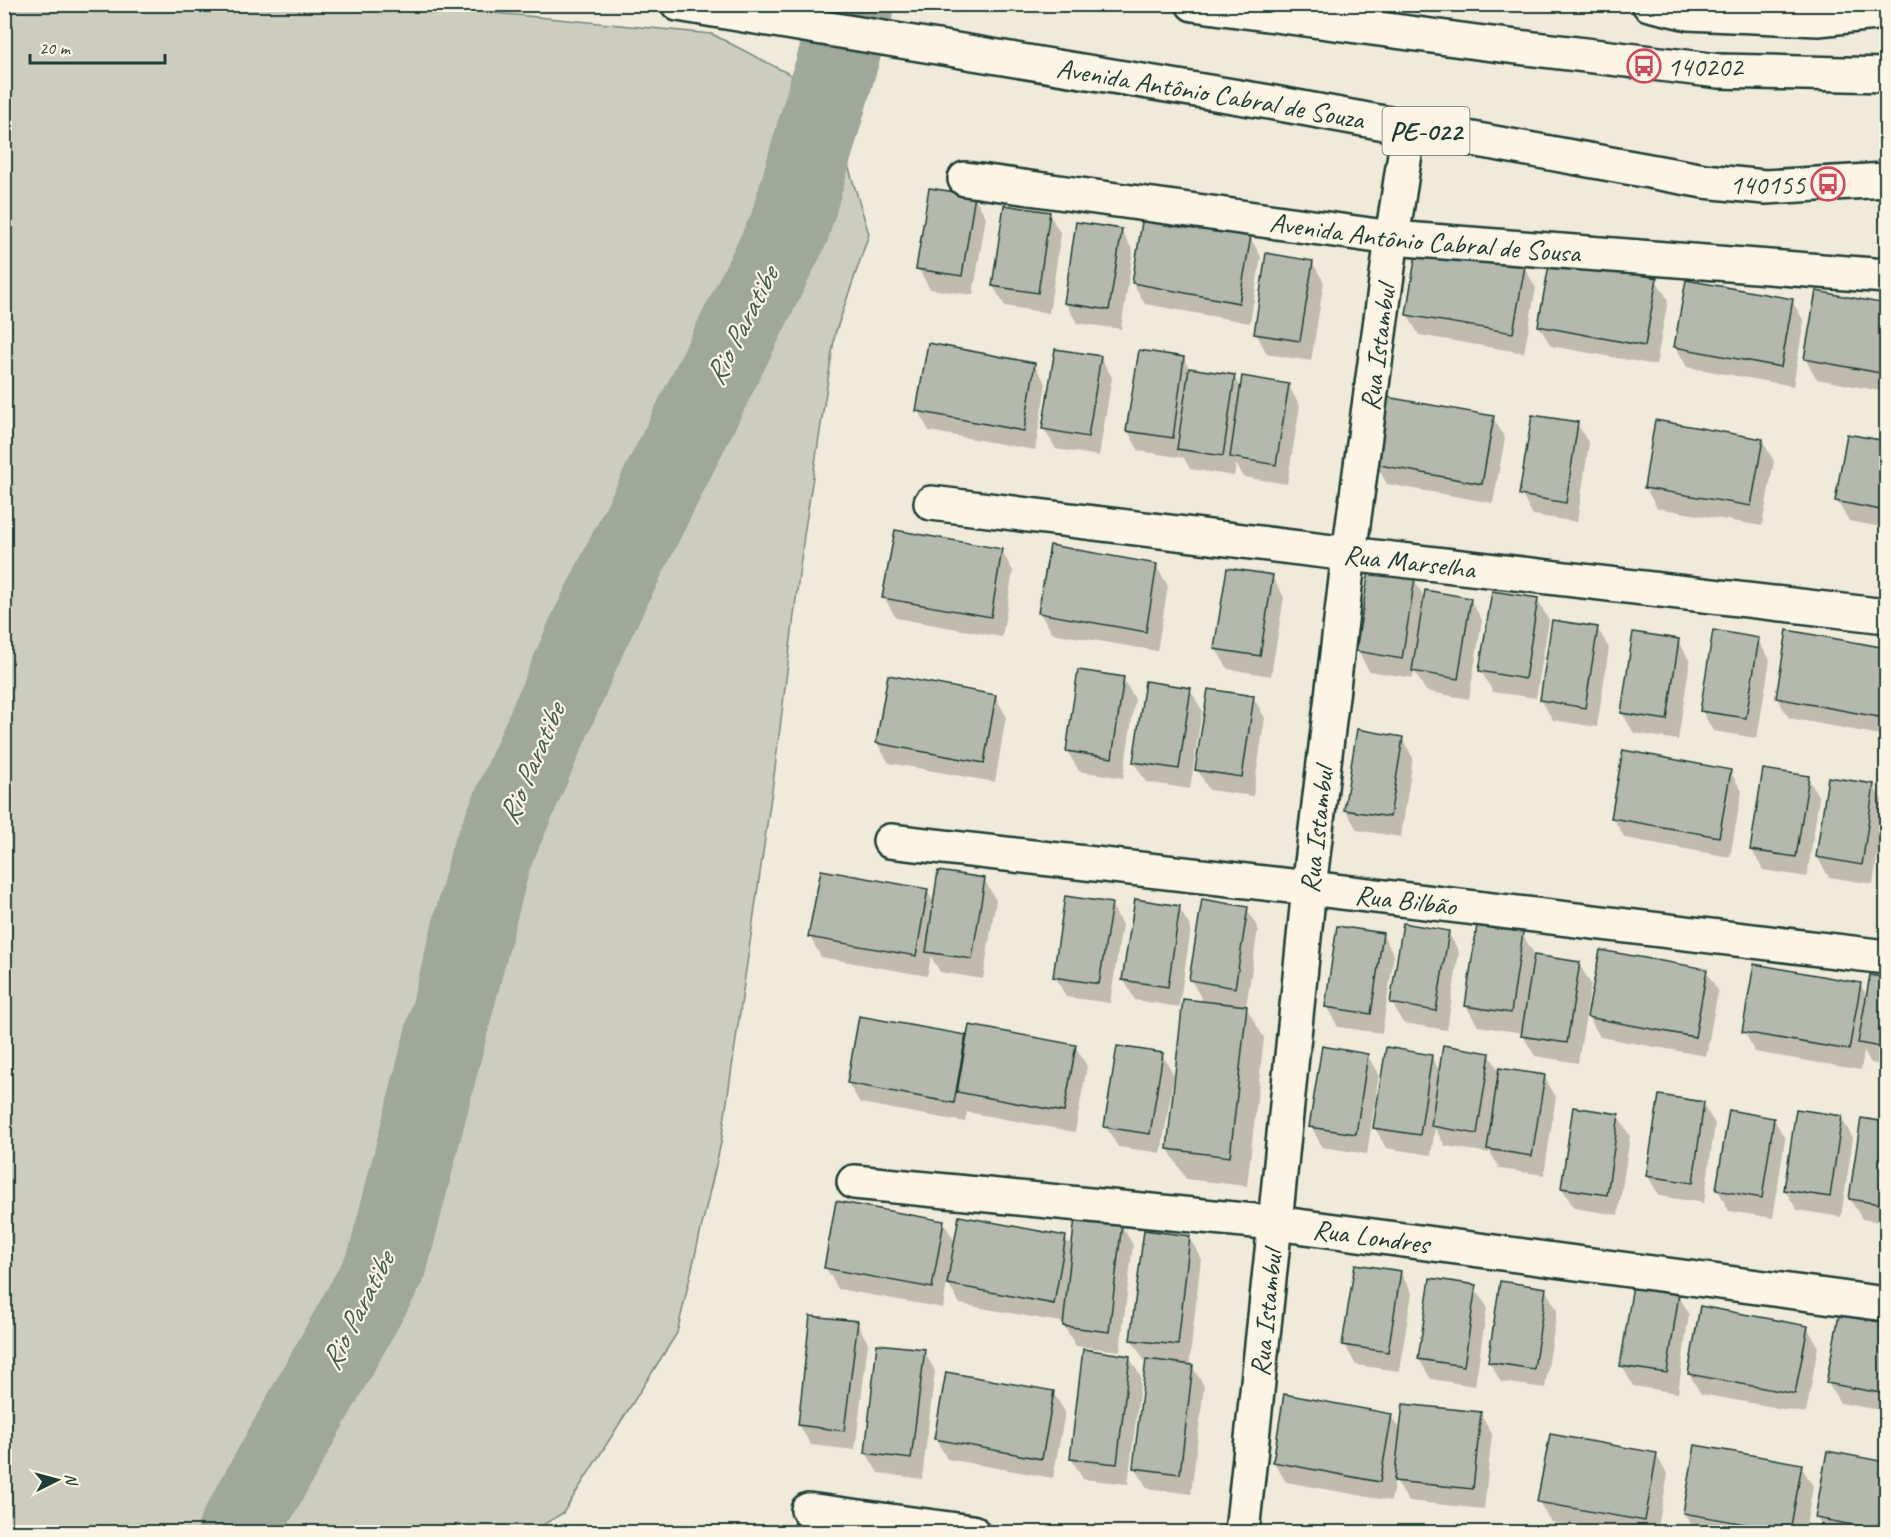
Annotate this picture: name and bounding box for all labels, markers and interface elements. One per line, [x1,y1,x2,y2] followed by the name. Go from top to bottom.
[30,27,165,65] scale bar
[39,37,72,59] text: 20 m
[1626,48,1662,84] bus stop icon: 140202
[1667,49,1745,84] place label: 140202
[1054,50,1369,137] street label: Avenida Antônio Cabral de Souza
[1382,107,1470,155] road number: PE-022
[1810,166,1846,202] bus stop icon: 140155
[1729,167,1806,202] place label: 140155
[1268,204,1583,271] street label: Avenida Antônio Cabral de Sousa
[695,257,789,391] water label: Rio Paratibe
[1352,278,1404,413] street label: Rua Istambul
[1342,537,1479,587] street label: Rua Marselha
[489,694,575,830] water label: Rio Paratibe
[1292,760,1342,895] street label: Rua Istambul
[1353,877,1460,924] street label: Rua Bilbão
[1311,1211,1434,1262] street label: Rua Londres
[311,1242,405,1376] water label: Rio Paratibe
[1242,1243,1291,1378] street label: Rua Istambul
[27,1450,87,1510] north arrow
[60,1473,82,1488] text: N

